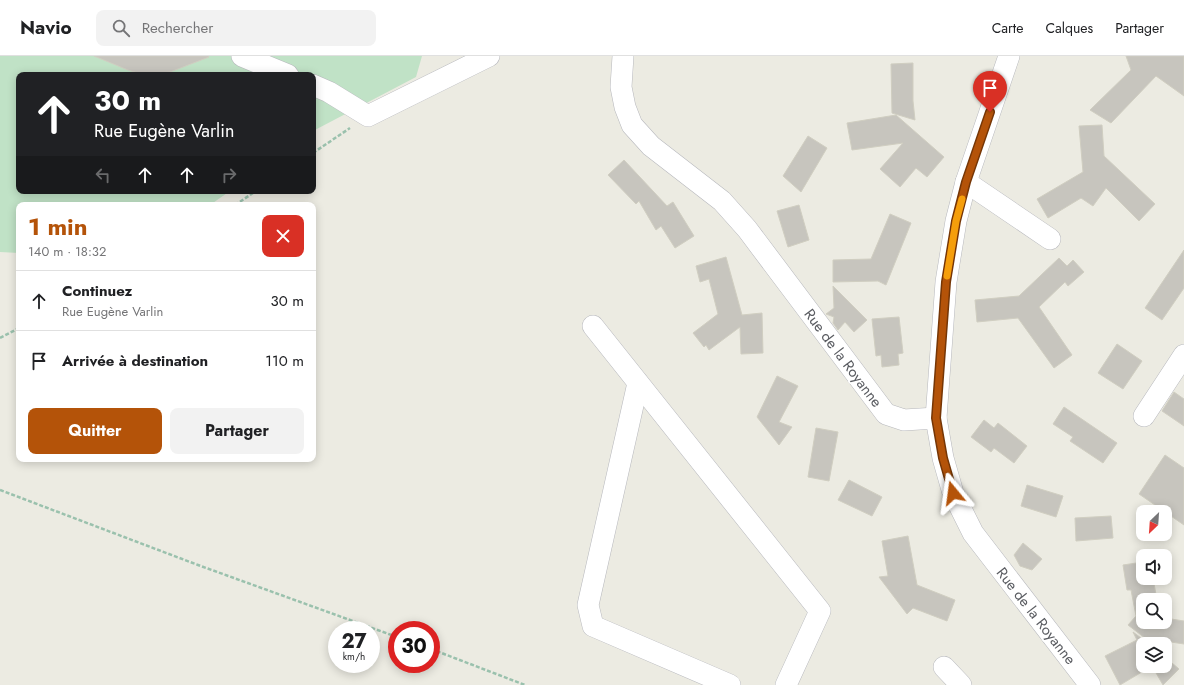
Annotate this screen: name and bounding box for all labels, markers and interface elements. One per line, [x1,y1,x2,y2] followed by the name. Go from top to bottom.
[96,10,376,46] search box
[20,14,72,41] text: Navio
[110,17,132,39] icon: search
[142,17,213,39] text: Rechercher
[992,18,1023,38] text: Carte
[1045,18,1093,38] text: Calques
[1115,18,1164,38] text: Partager
[973,71,1007,112] pin
[979,77,1001,99] icon: arrive
[94,80,161,121] text: 30 m
[28,88,80,140] icon: ahead
[94,118,234,144] text: Rue Eugène Varlin
[92,164,114,186] icon: left
[134,164,156,186] icon: ahead
[176,164,198,186] icon: ahead
[218,164,240,186] icon: right
[28,209,88,244] text: 1 min
[262,215,304,257] button: close
[28,242,106,261] text: 140 m · 18:32
[62,280,132,302] text: Continuez
[28,290,50,312] icon: ahead
[271,290,304,312] text: 30 m
[62,302,163,321] text: Rue Eugène Varlin
[799,304,887,412] street label: Rue de la Royanne
[28,350,50,372] icon: arrive
[62,350,208,372] text: Arrivée à destination
[265,350,304,372] text: 110 m
[28,408,162,454] button: Quitter
[170,408,304,454] button: Partager
[932,472,974,514] position arrow
[1136,505,1172,541] north arrow
[1136,505,1172,673] map controls
[1136,549,1172,585] button: sound
[991,563,1081,670] street label: Rue de la Royanne
[1136,593,1172,629] button: search
[388,621,440,673] speed limit sign: 30
[341,627,367,656] text: 27
[1136,637,1172,673] button: layers
[343,649,365,664] text: km/h

